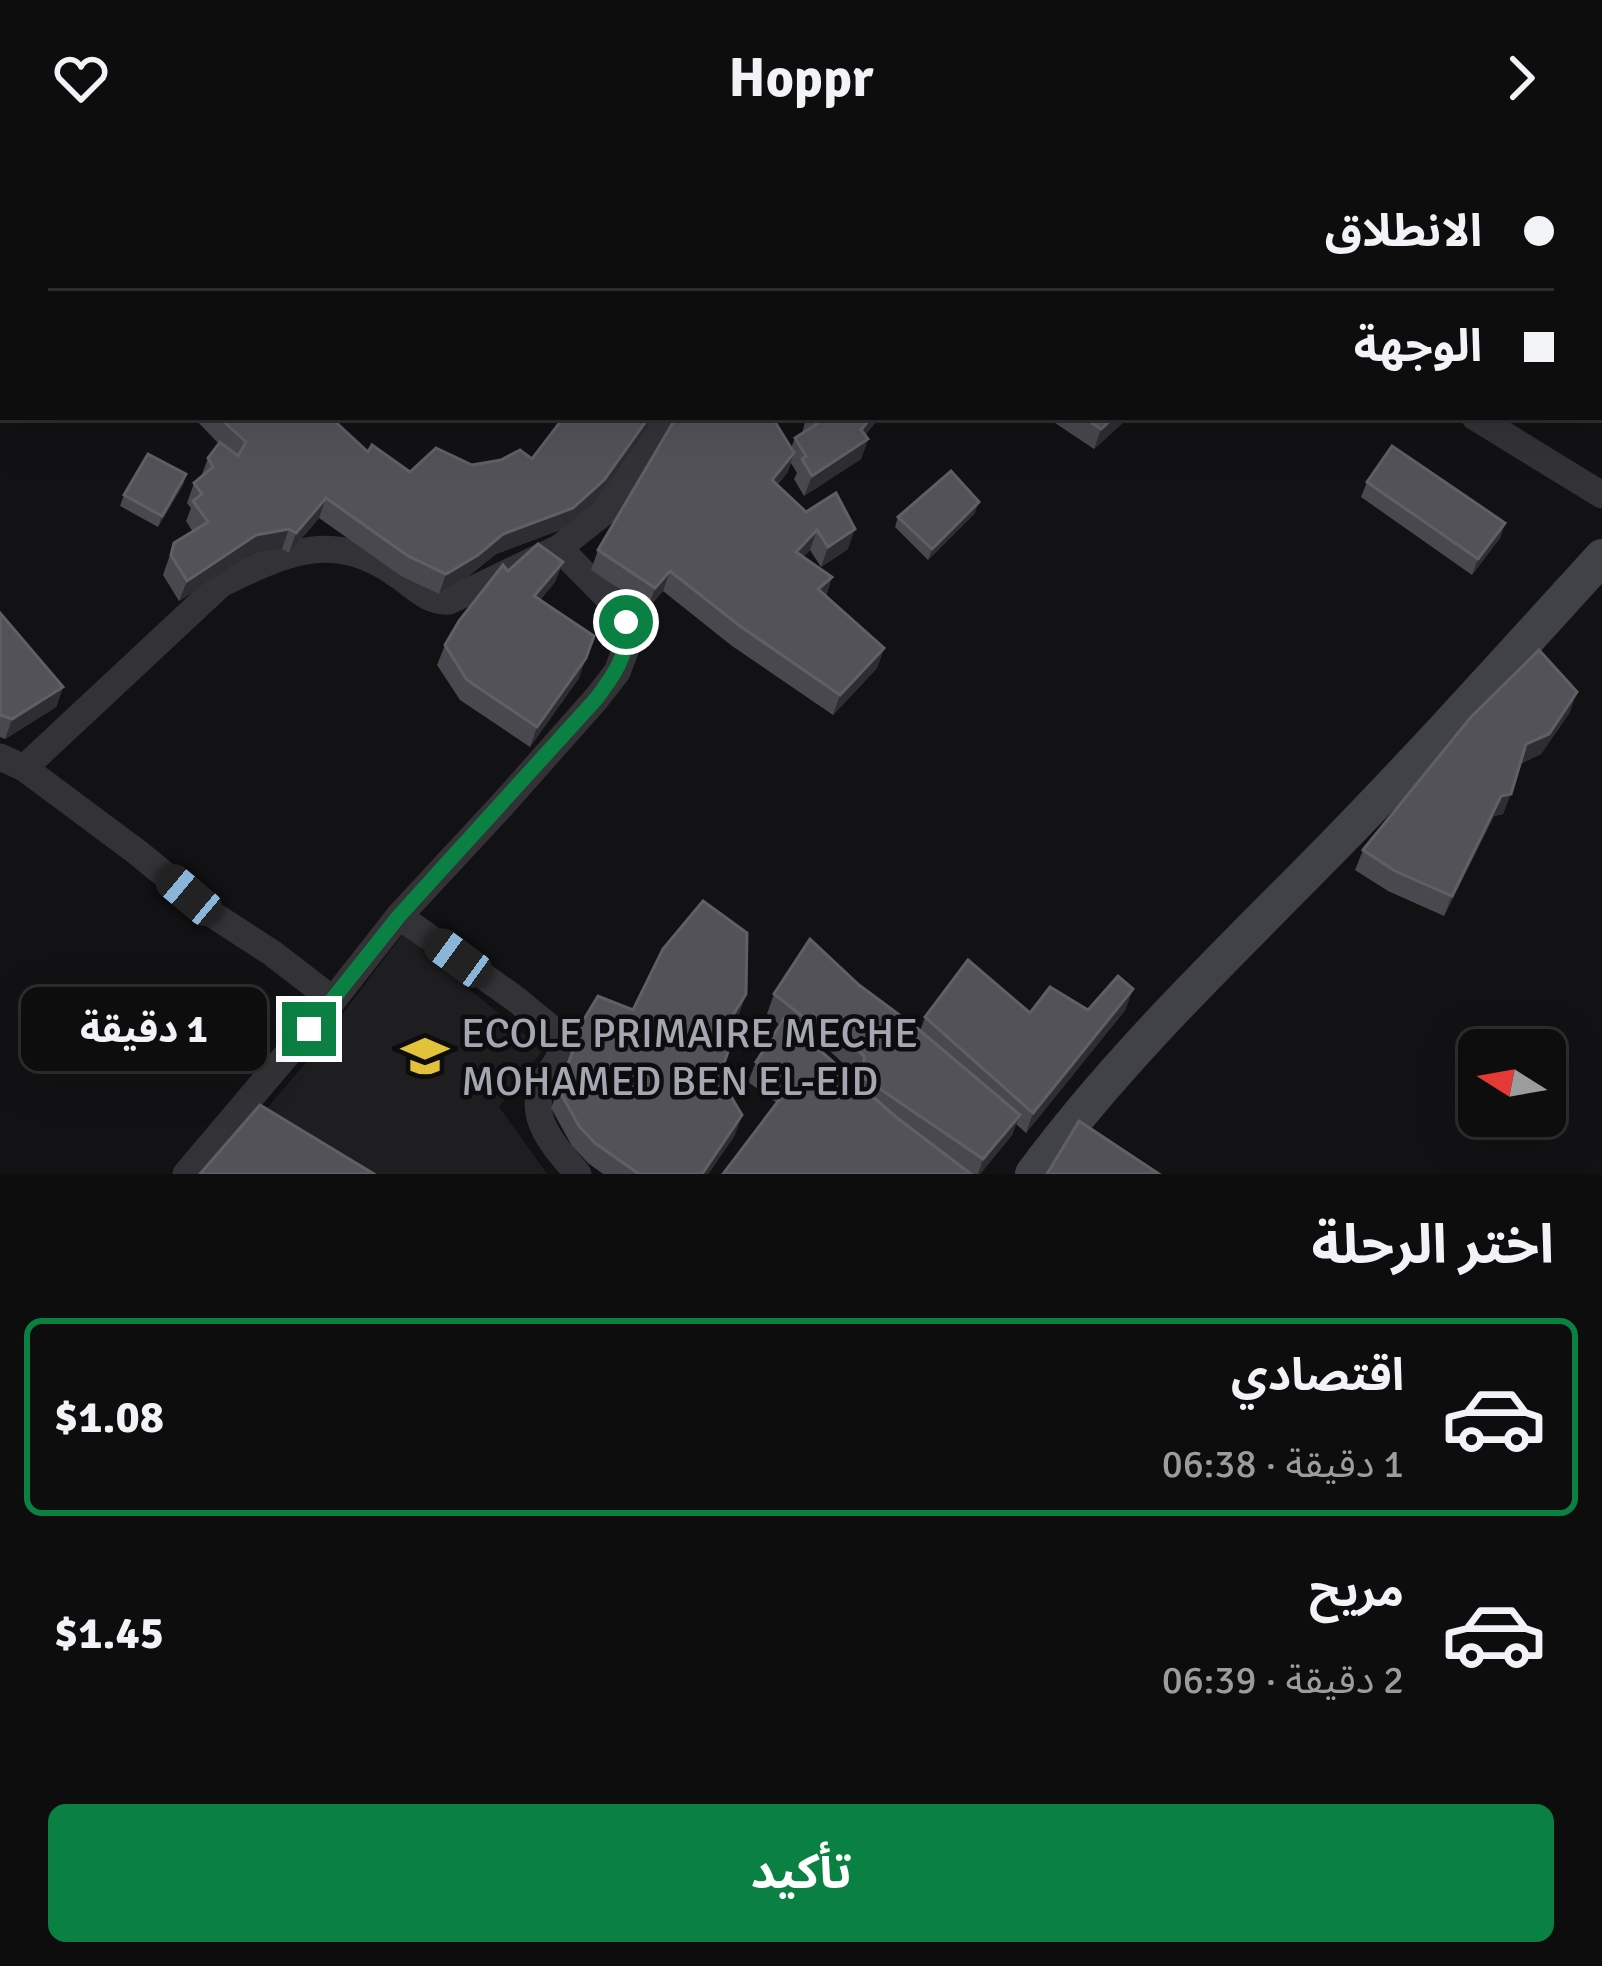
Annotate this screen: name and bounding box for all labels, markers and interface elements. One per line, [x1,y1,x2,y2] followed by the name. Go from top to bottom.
[48,45,114,111] icon: heart
[729,45,873,112] text: Hoppr
[1488,45,1554,111] icon: forward
[1325,204,1482,259] text: الانطلاق
[1354,319,1482,374] text: الوجهة
[599,595,653,649] route start
[150,858,228,932] car
[418,922,498,994] car
[21,987,267,1071] callout: 1 دقيقة
[282,1002,336,1056] route end
[80,1005,208,1053] text: 1 دقيقة
[461,1008,918,1107] place label: ECOLE PRIMAIRE MECHE MOHAMED BEN EL-EID
[1458,1029,1566,1137] north arrow
[1458,1029,1566,1137] map controls
[400,1031,450,1081] school or university icon: ECOLE PRIMAIRE MECHE MOHAMED BEN EL-EID
[1312,1212,1554,1279] text: اختر الرحلة
[1231,1348,1404,1403] text: اقتصادي
[1440,1363,1548,1471] icon: car
[54,1390,164,1445] text: $1.08
[1162,1440,1404,1488] text: 1 دقيقة · 06:38
[1309,1564,1404,1619] text: مريح
[1440,1579,1548,1687] icon: car
[54,1606,164,1661] text: $1.45
[1162,1656,1404,1704] text: 2 دقيقة · 06:39
[48,1804,1554,1942] button: تأكيد

